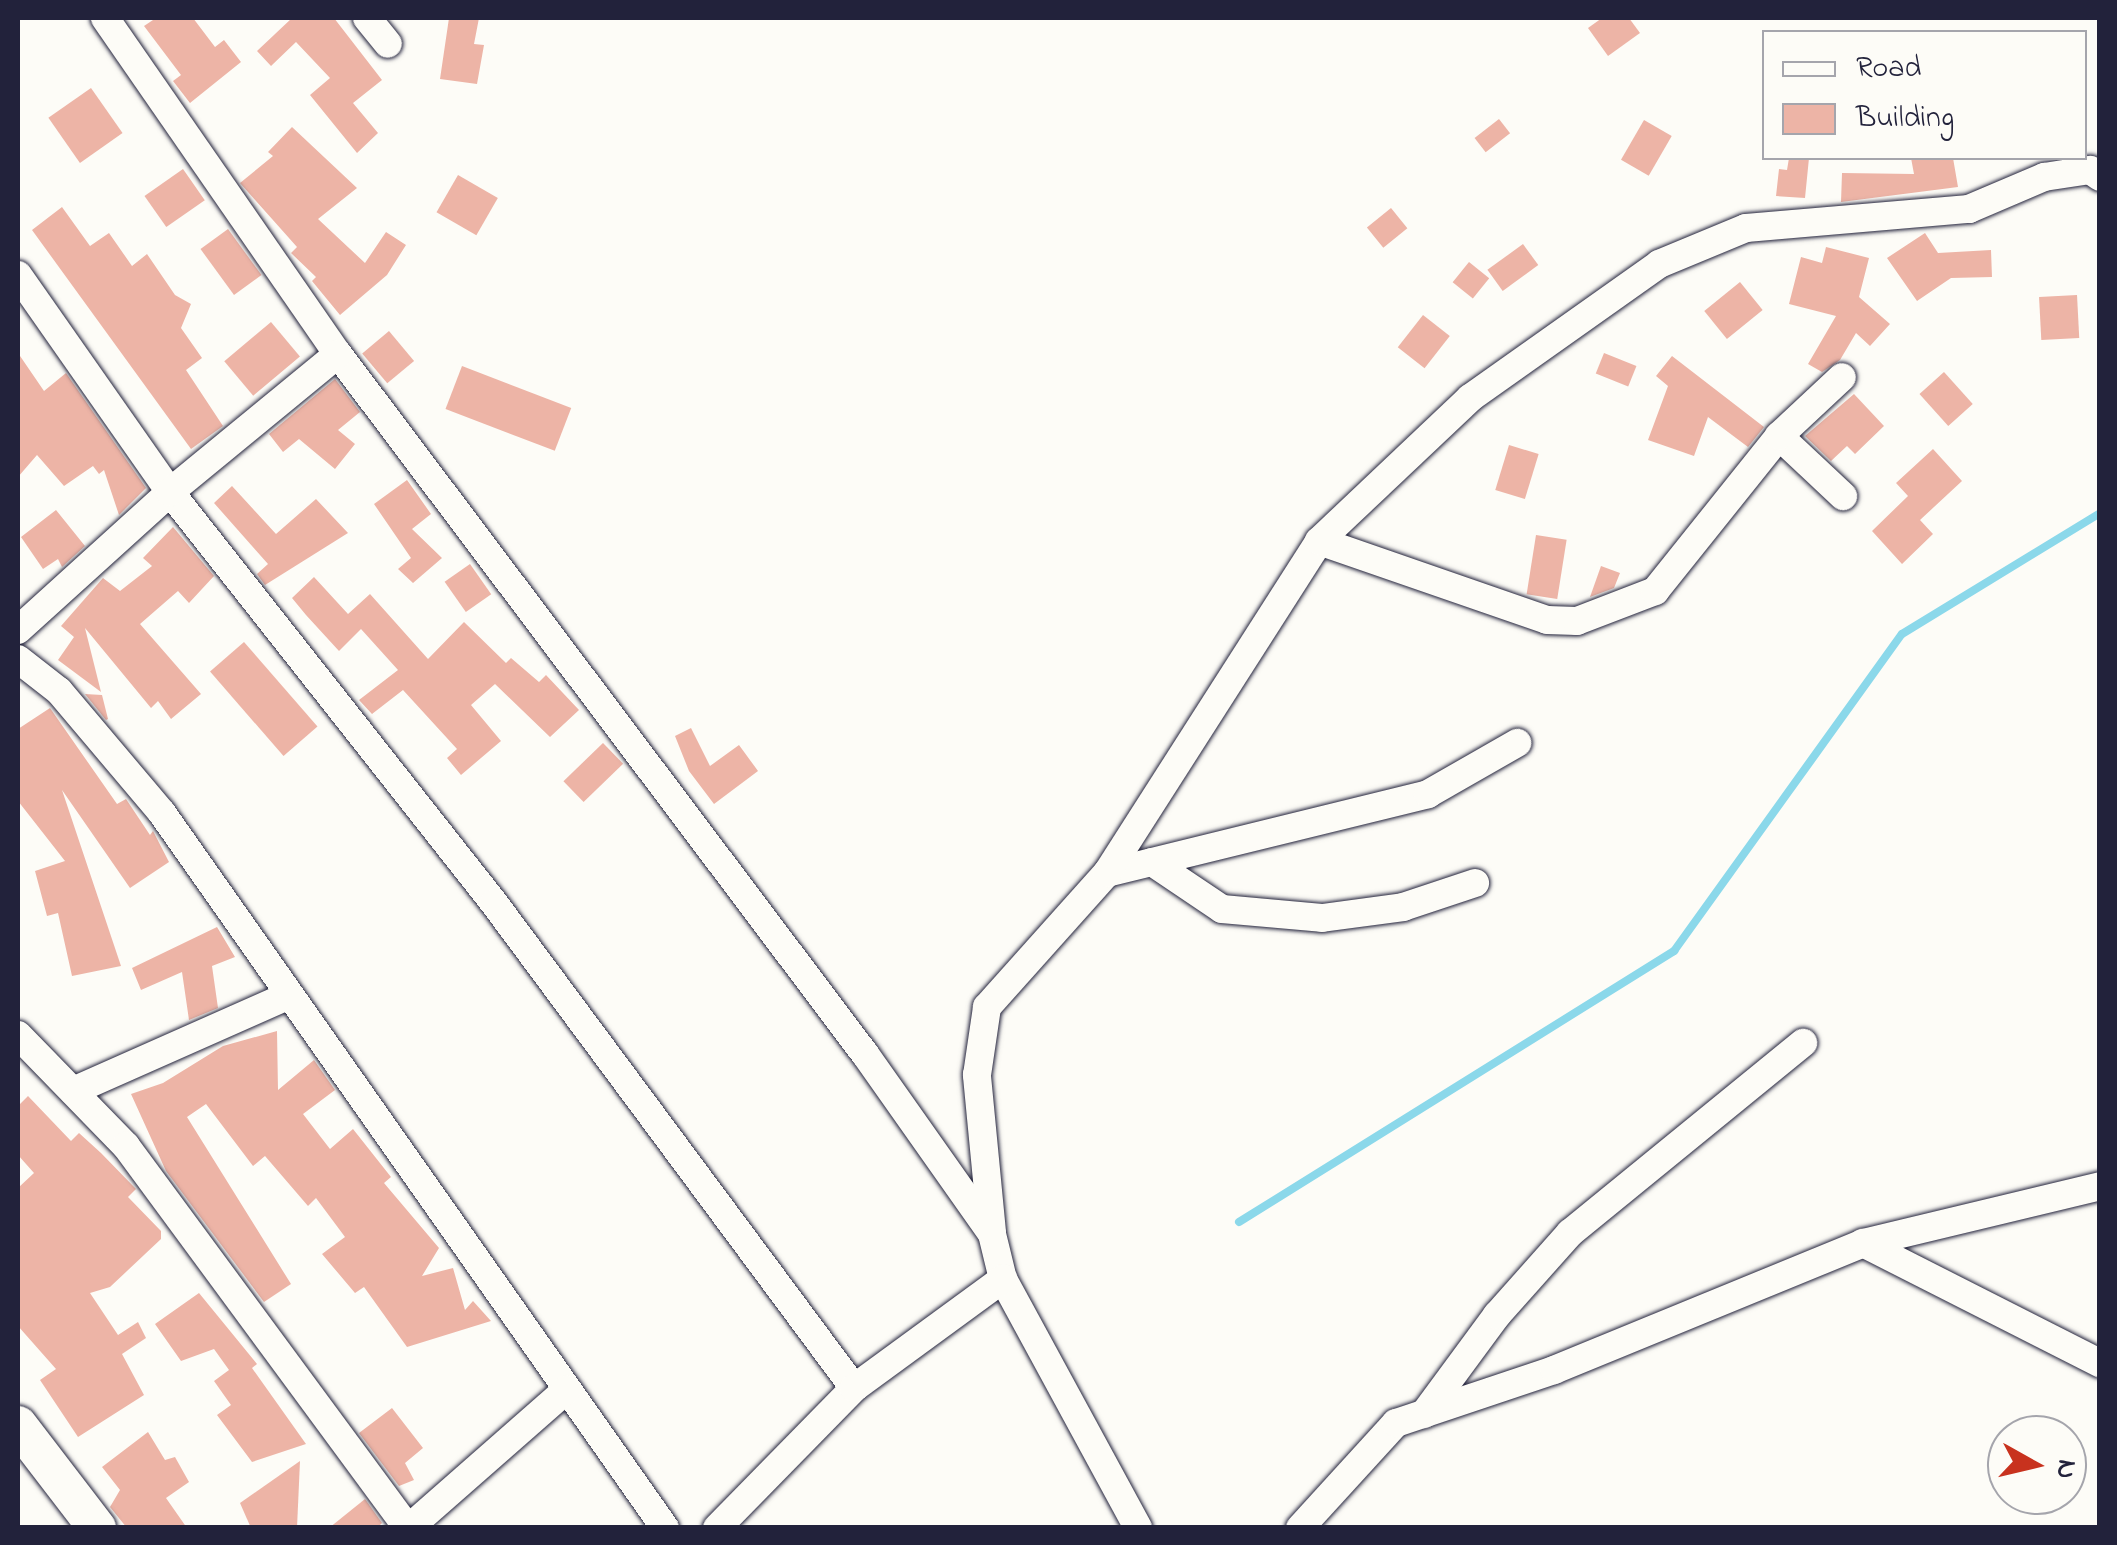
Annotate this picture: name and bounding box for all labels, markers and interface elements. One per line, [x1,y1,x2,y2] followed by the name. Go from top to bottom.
[1762,30,2087,160] legend
[1856,47,1921,91] text: Road
[1856,97,1954,141] text: Building
[1987,1415,2087,1515] north arrow
[2044,1457,2087,1481] text: N

